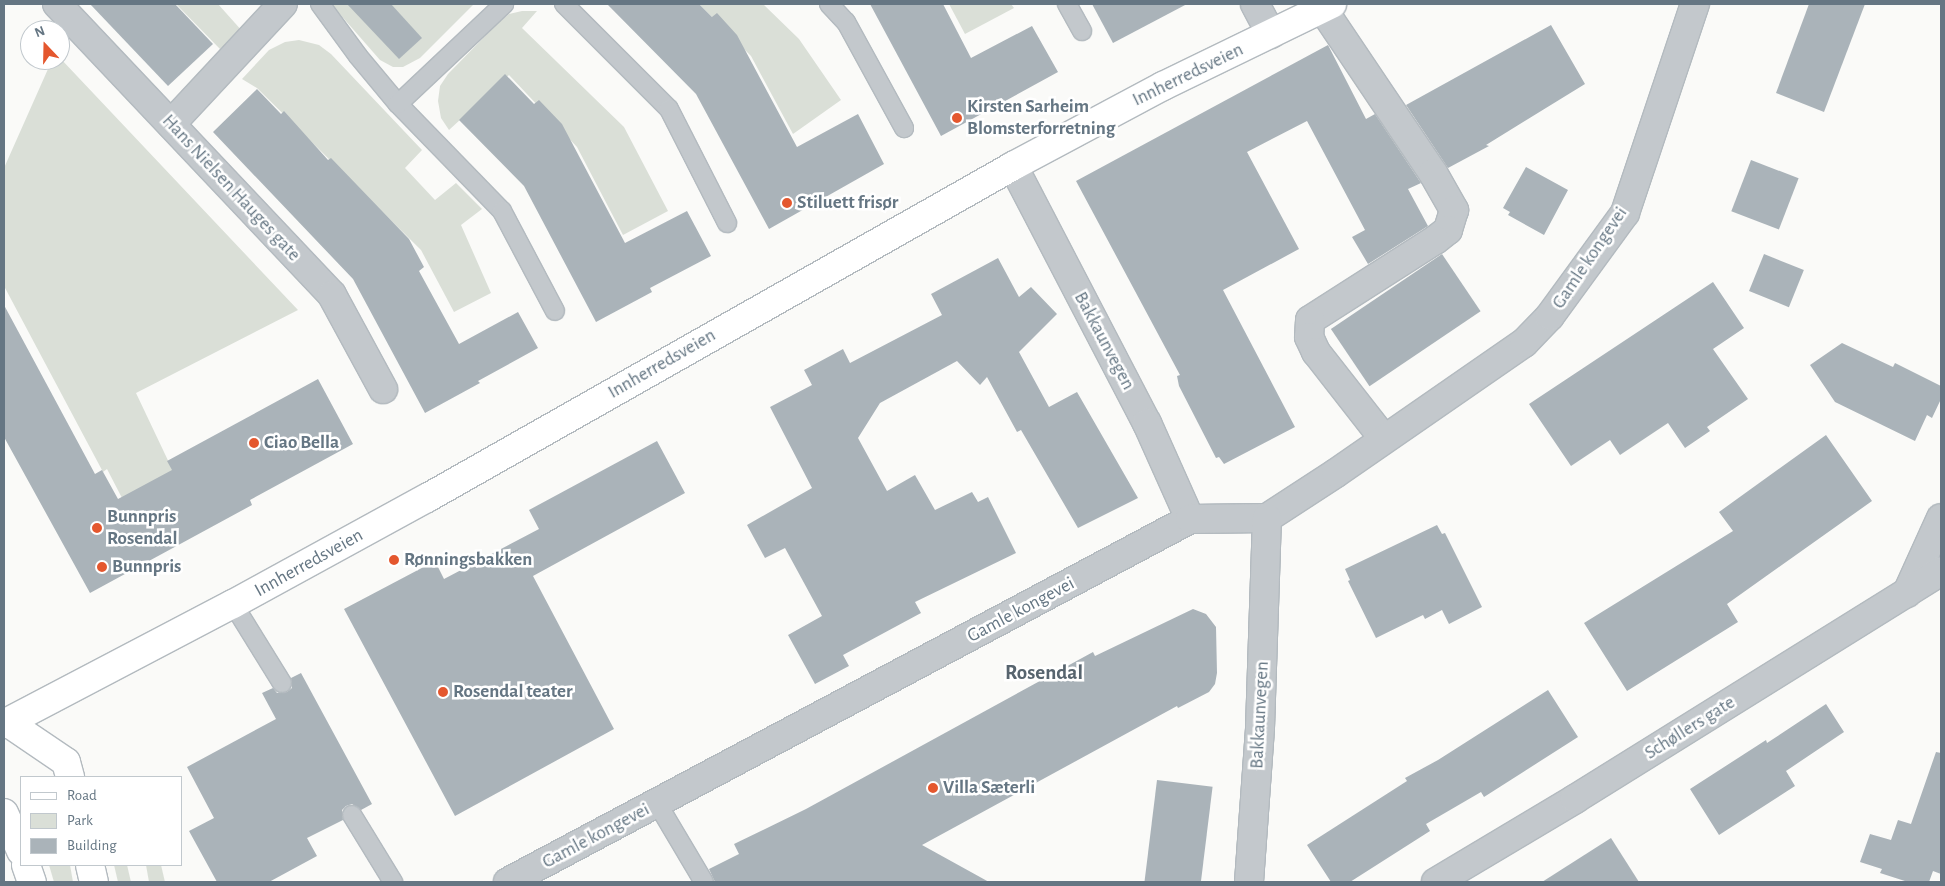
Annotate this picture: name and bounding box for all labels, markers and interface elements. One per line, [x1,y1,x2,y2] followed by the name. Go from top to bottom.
[20,20,70,70] north arrow
[33,24,47,40] text: N
[1129,38,1247,112] street label: Innherredsveien
[967,96,1115,140] place label: Kirsten Sarheim Blomsterforretning
[157,110,305,266] street label: Hans Nielsen Hauges gate
[951,112,963,124] marker: Kirsten Sarheim Blomsterforretning
[797,192,898,214] place label: Stiluett frisør
[781,197,793,209] marker: Stiluett frisør
[1548,203,1632,313] street label: Gamle kongevei
[1069,288,1139,394] street label: Bakkaunvegen
[604,324,720,404] street label: Innherredsveien
[264,432,339,454] place label: Ciao Bella
[248,437,260,449] marker: Ciao Bella
[107,506,177,550] place label: Bunnpris Rosendal
[91,522,103,534] marker: Bunnpris Rosendal
[251,524,367,602] street label: Innherredsveien
[404,549,532,571] place label: Rønningsbakken
[388,554,400,566] marker: Rønningsbakken
[112,556,181,578] place label: Bunnpris
[96,561,108,573] marker: Bunnpris
[964,572,1078,648] street label: Gamle kongevei
[1005,660,1083,686] district label: Rosendal
[1246,661,1274,769] street label: Bakkaunvegen
[453,681,573,703] place label: Rosendal teater
[437,686,449,698] marker: Rosendal teater
[1641,691,1739,765] street label: Schøllers gate
[20,776,182,866] legend
[943,777,1035,799] place label: Villa Sæterli
[927,782,939,794] marker: Villa Sæterli
[67,788,97,803] text: Road
[539,798,653,874] street label: Gamle kongevei
[67,813,93,828] text: Park
[67,838,117,853] text: Building

